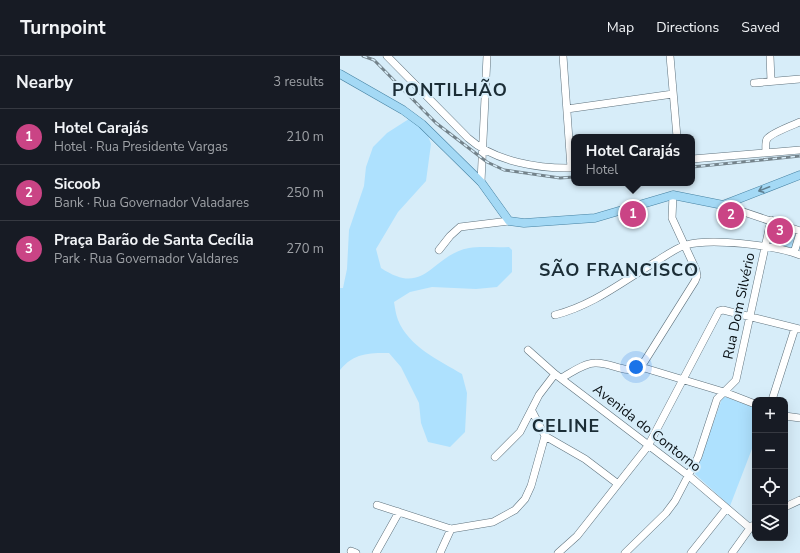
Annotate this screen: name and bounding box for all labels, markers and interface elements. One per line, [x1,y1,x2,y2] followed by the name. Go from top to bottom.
[20,15,106,41] text: Turnpoint
[607,18,634,37] text: Map
[656,18,719,37] text: Directions
[741,18,780,37] text: Saved
[16,71,73,94] text: Nearby
[273,73,324,91] text: 3 results
[392,78,508,102] district label: PONTILHÃO
[54,118,148,138] text: Hotel Carajás
[25,128,33,146] text: 1
[286,128,324,146] text: 210 m
[571,134,695,186] popup
[54,138,228,156] text: Hotel · Rua Presidente Vargas
[586,141,680,161] text: Hotel Carajás
[586,161,618,179] text: Hotel
[54,174,101,194] text: Sicoob
[25,184,33,202] text: 2
[286,184,324,202] text: 250 m
[758,186,770,194] one-way arrow
[54,194,249,212] text: Bank · Rua Governador Valadares
[620,199,646,229] pin: 1
[718,200,744,230] pin: 2
[767,216,793,246] pin: 3
[54,230,254,250] text: Praça Barão de Santa Cecília
[25,240,33,258] text: 3
[286,240,324,258] text: 270 m
[54,250,239,268] text: Park · Rua Governador Valdares
[718,251,760,361] street label: Rua Dom Silvério
[539,258,699,282] district label: SÃO FRANCISCO
[626,357,646,377] your location
[589,380,705,476] street label: Avenida do Contorno
[752,397,788,541] map controls
[752,397,788,433] button: +
[532,414,600,438] district label: CELINE
[752,433,788,469] button: −
[752,469,788,505] button: locate
[752,505,788,541] button: layers

